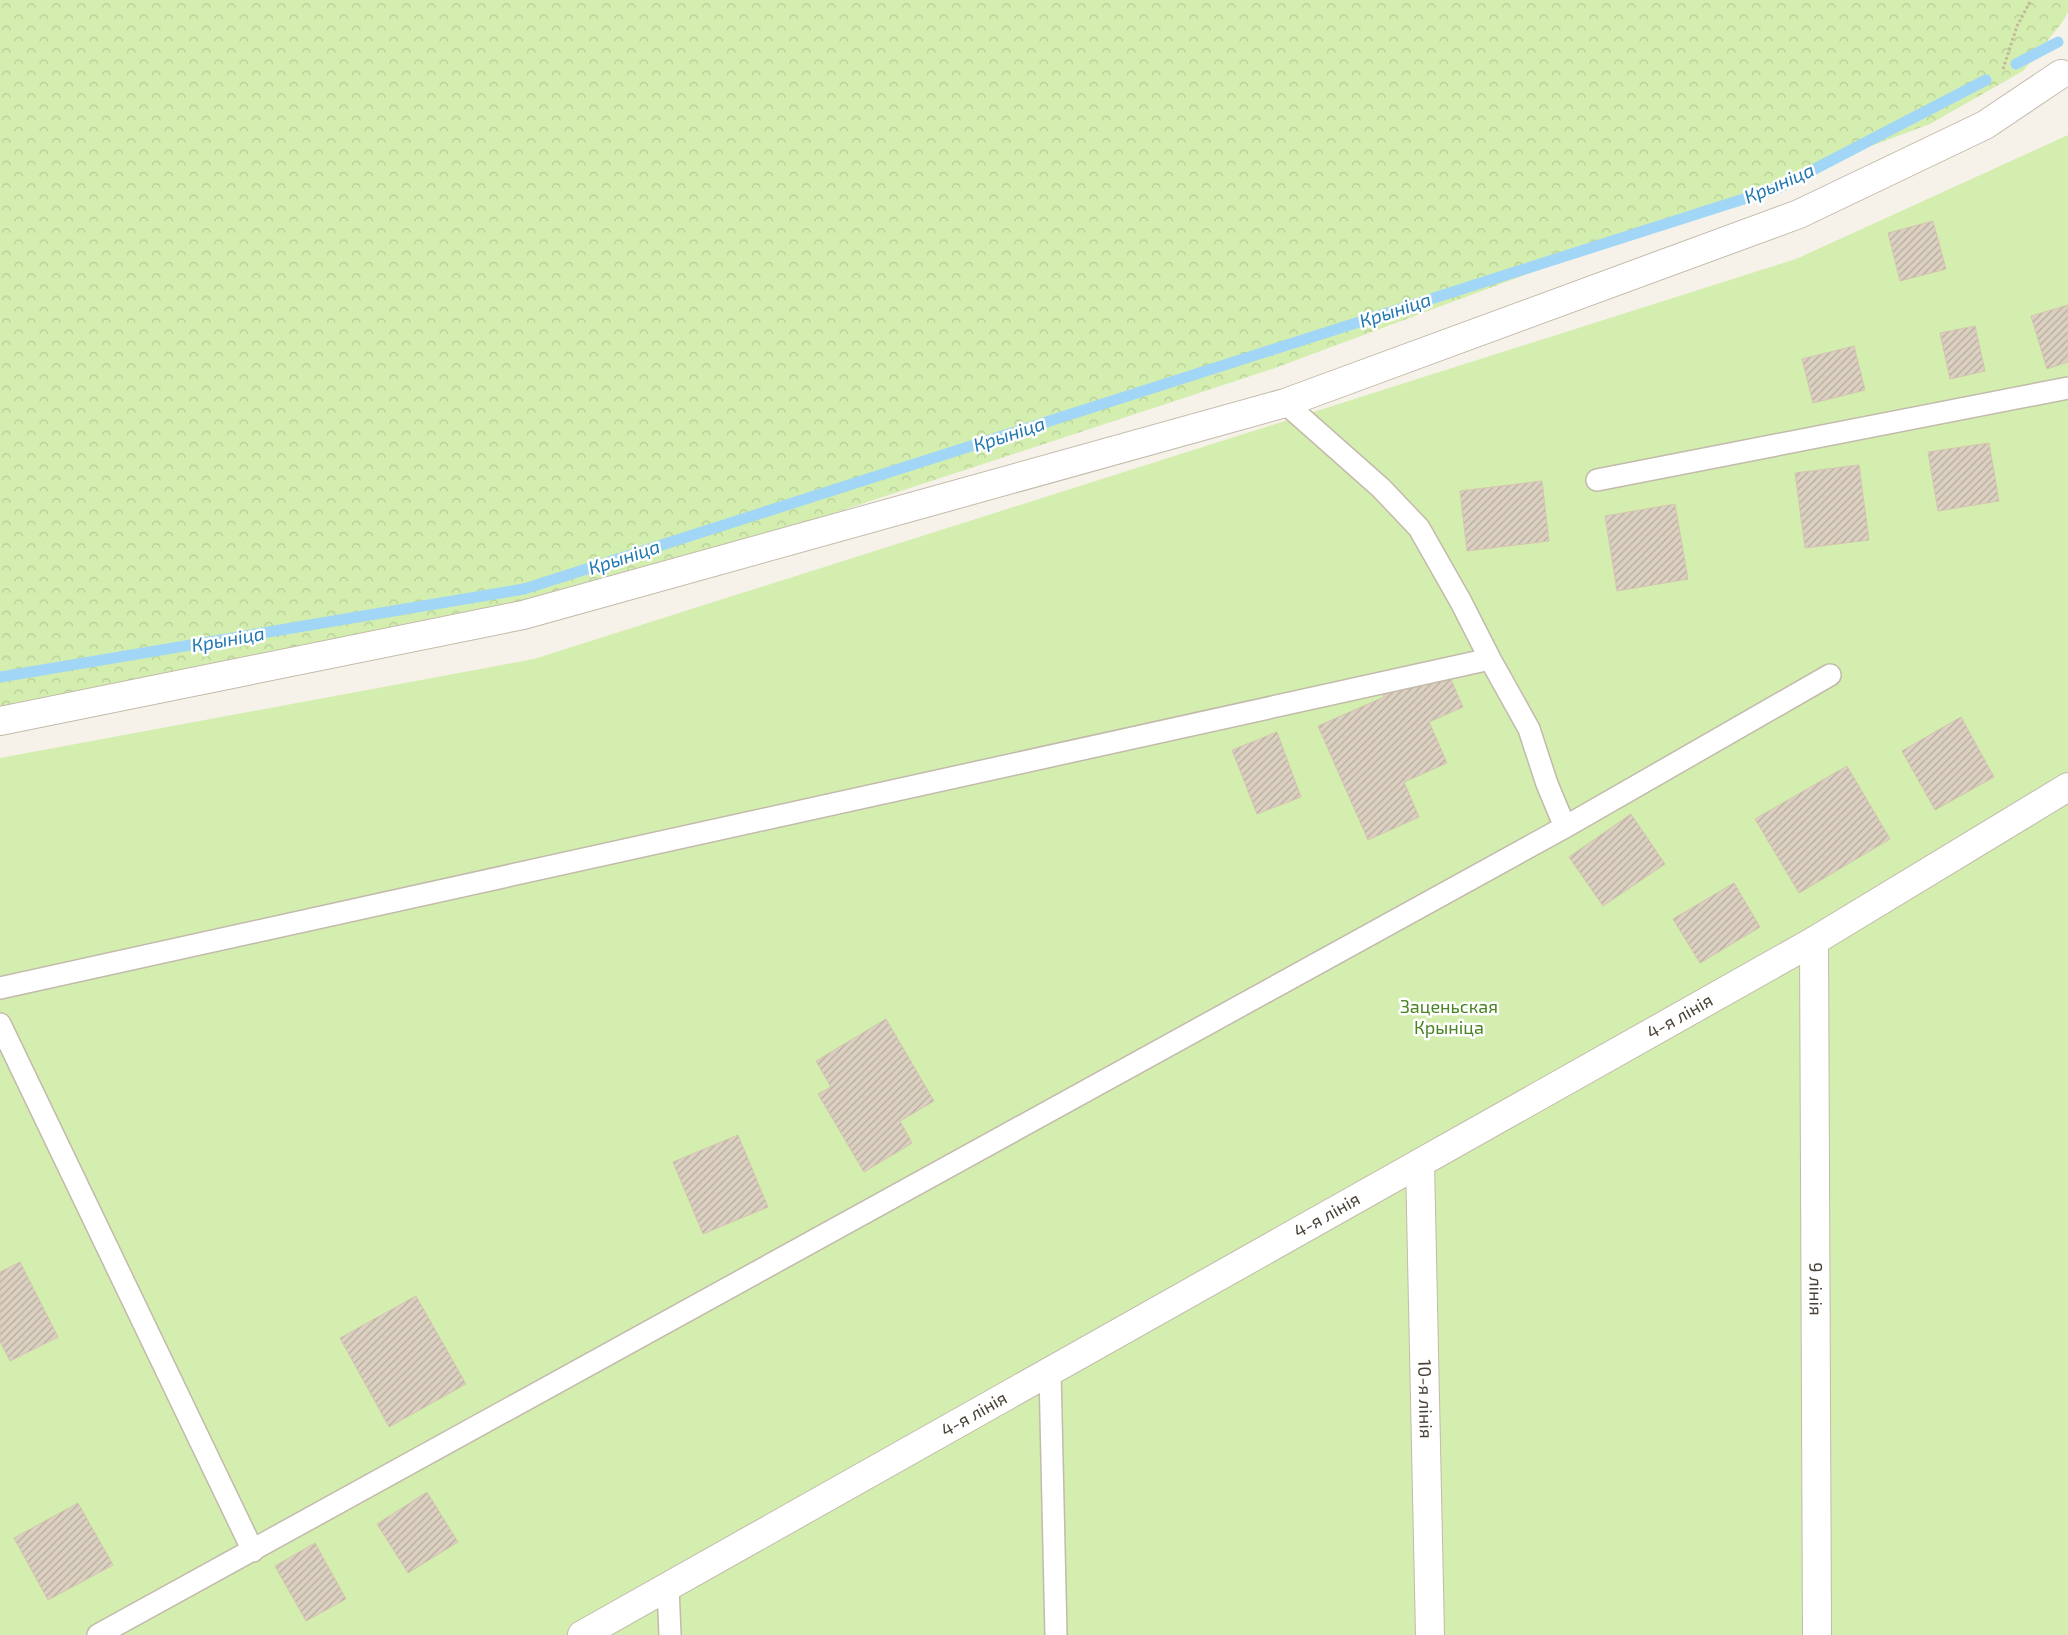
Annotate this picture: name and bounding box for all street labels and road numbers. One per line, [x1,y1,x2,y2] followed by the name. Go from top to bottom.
[1642,988,1716,1043] street label: 4-я лінія
[1289,1187,1363,1242] street label: 4-я лінія
[1805,1262,1828,1316] street label: 9 лінія
[1414,1359,1438,1439] street label: 10-я лінія
[937,1386,1011,1441] street label: 4-я лінія

